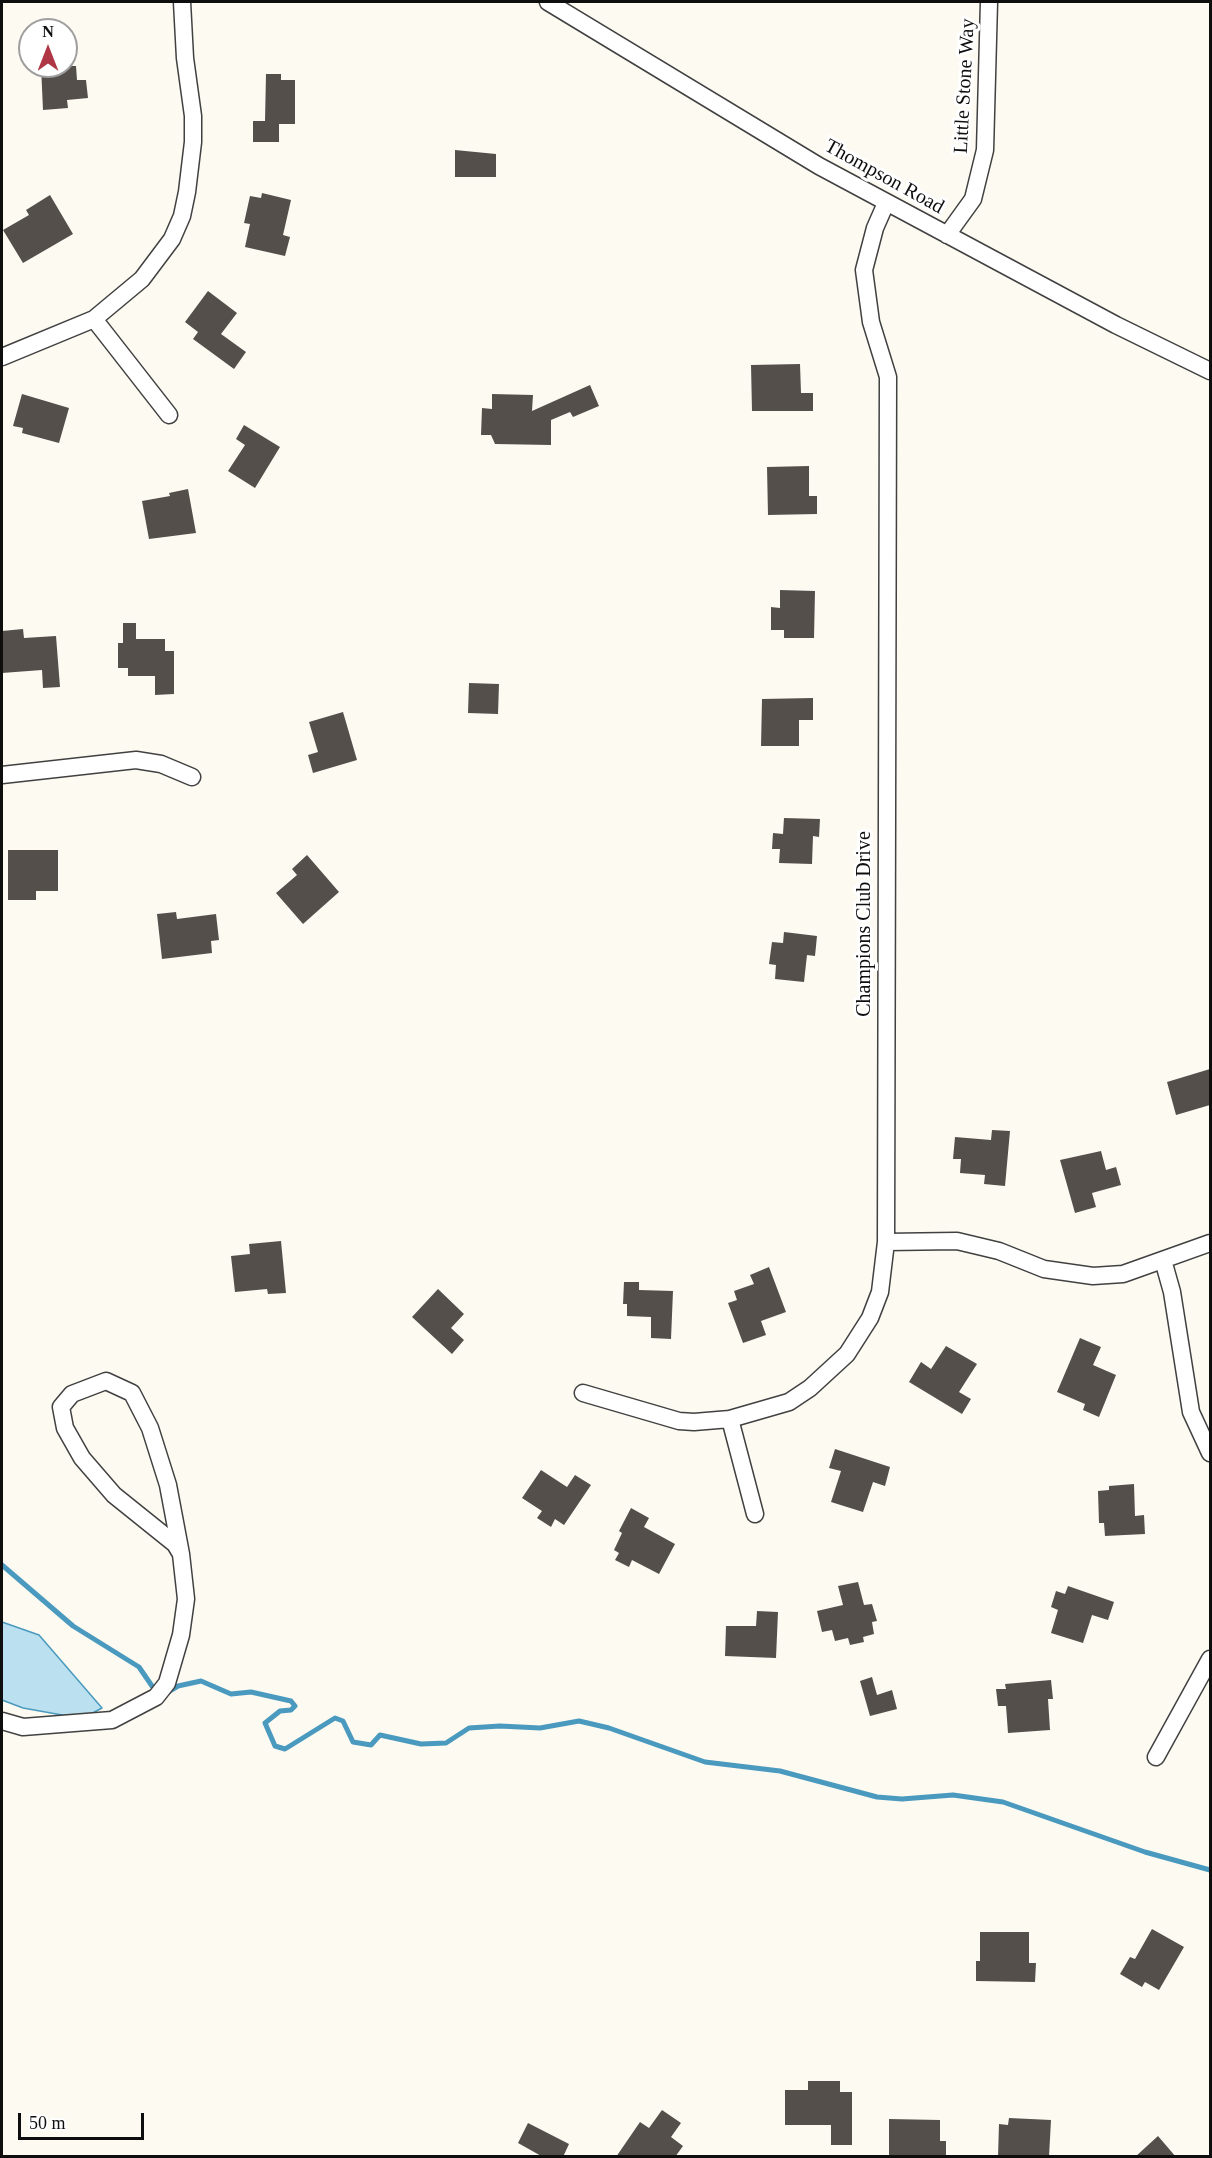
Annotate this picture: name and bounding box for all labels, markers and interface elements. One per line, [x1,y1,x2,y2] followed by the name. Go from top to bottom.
[18,18,78,78] north arrow
[949,18,981,154] street label: Little Stone Way
[42,23,54,40] text: N
[820,134,948,220] street label: Thompson Road
[853,831,877,1017] street label: Champions Club Drive
[21,2101,147,2139] scale bar
[29,2113,66,2133] text: 50 m

